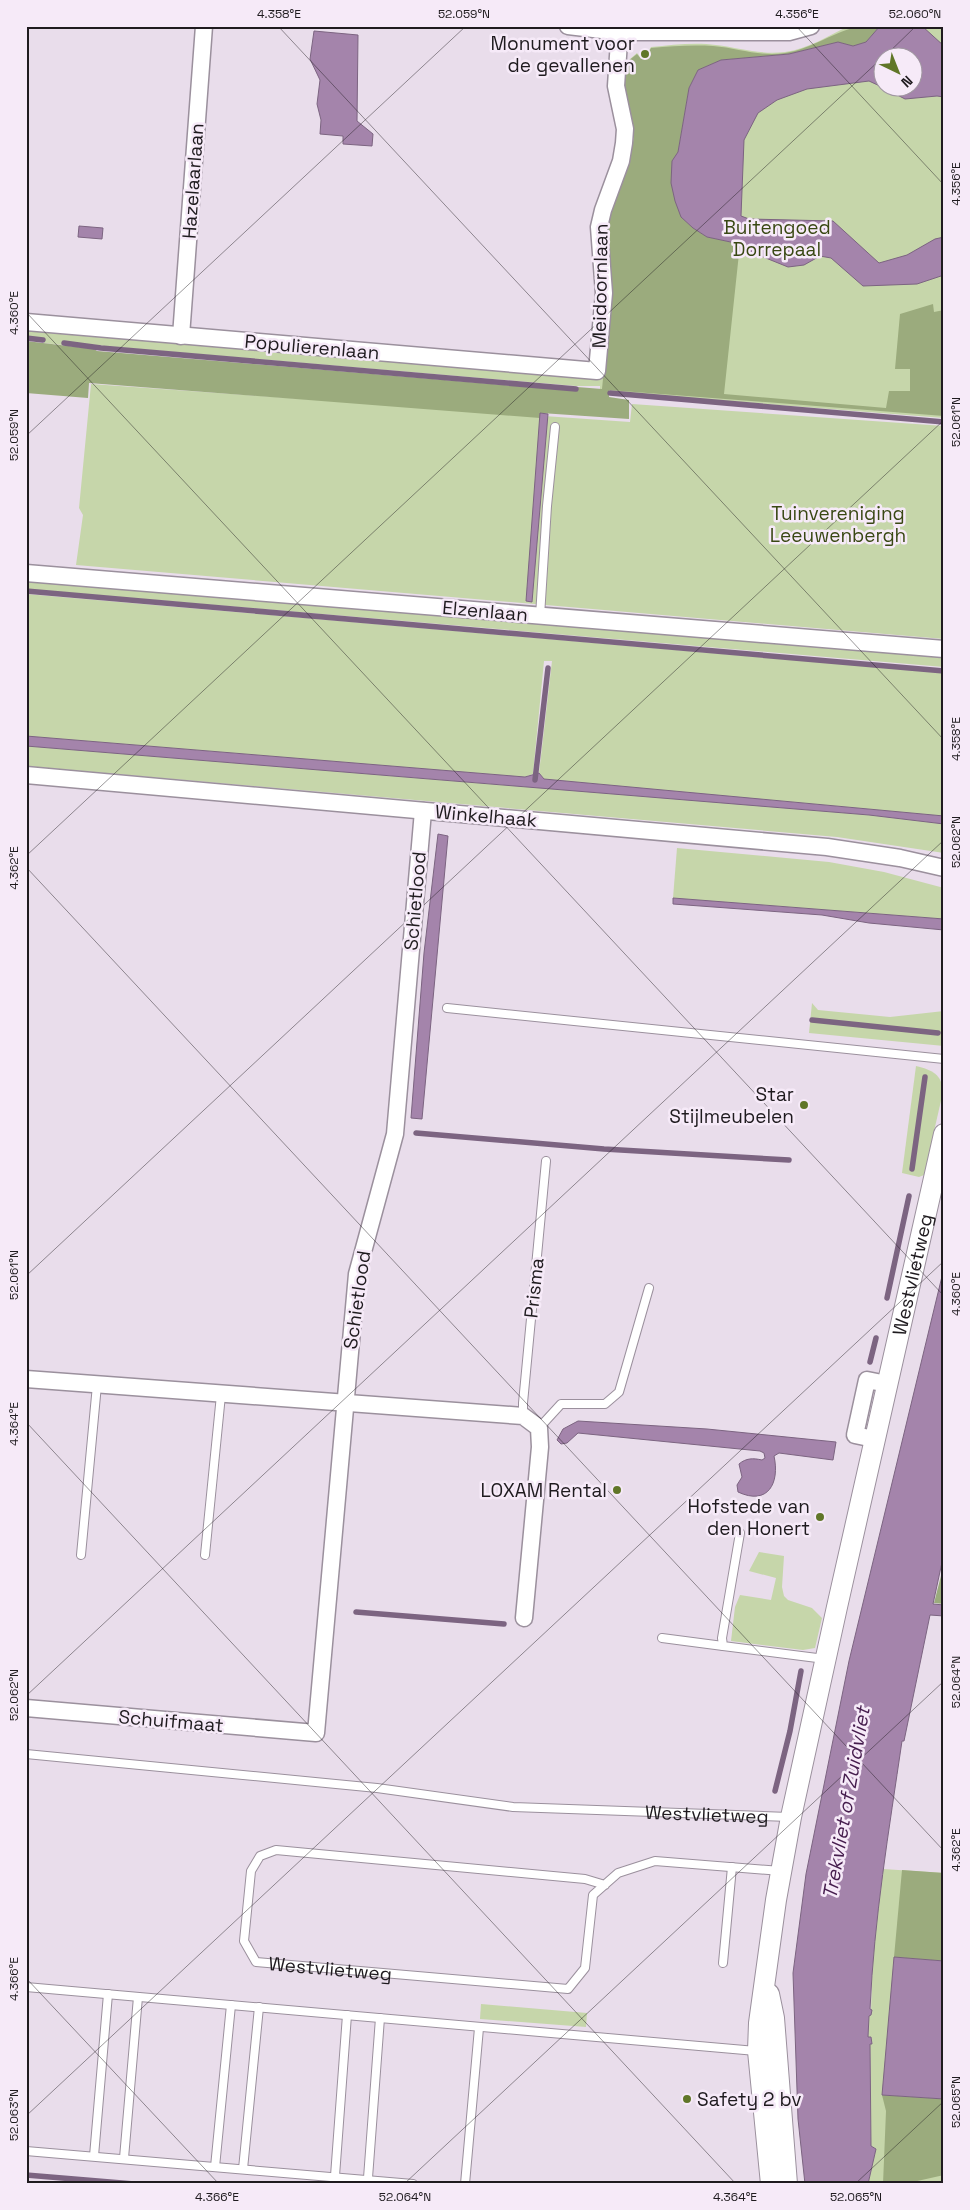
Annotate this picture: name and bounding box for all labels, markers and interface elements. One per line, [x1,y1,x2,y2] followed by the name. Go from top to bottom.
[257,6,301,22] text: 4.358°E
[438,6,490,22] text: 52.059°N
[775,6,819,22] text: 4.356°E
[889,6,941,22] text: 52.060°N
[491,31,635,78] place label: Monument voor de gevallenen
[639,48,651,60] marker: Monument voor de gevallenen
[872,48,922,98] north arrow
[897,72,916,91] text: N
[176,122,210,240] street label: Hazelaarlaan
[948,162,964,206] text: 4.356°E
[723,215,831,262] park label: Buitengoed Dorrepaal
[586,223,614,349] street label: Meidoornlaan
[6,291,22,335] text: 4.360°E
[244,329,380,365] street label: Populierenlaan
[948,397,964,447] text: 52.061°N
[6,409,22,461] text: 52.059°N
[770,501,906,548] park label: Tuinvereniging Leeuwenbergh
[441,595,529,627] street label: Elzenlaan
[948,717,964,761] text: 4.358°E
[434,799,538,833] street label: Winkelhaak
[948,816,964,868] text: 52.062°N
[6,846,22,890] text: 4.362°E
[398,850,432,952] street label: Schietlood
[669,1082,794,1129] place label: Star Stijlmeubelen
[798,1099,810,1111] marker: Star Stijlmeubelen
[886,1211,938,1338] street label: Westvlietweg
[338,1249,376,1351] street label: Schietlood
[6,1250,22,1300] text: 52.061°N
[518,1257,550,1319] street label: Prisma
[948,1272,964,1316] text: 4.360°E
[6,1402,22,1446] text: 4.364°E
[480,1478,607,1503] place label: LOXAM Rental
[611,1484,623,1496] marker: LOXAM Rental
[688,1494,810,1541] place label: Hofstede van den Honert
[814,1511,826,1523] marker: Hofstede van den Honert
[948,1656,964,1708] text: 52.064°N
[6,1669,22,1721] text: 52.062°N
[816,1703,876,1901] water label: Trekvliet of Zuidvliet
[117,1704,225,1738] street label: Schuifmaat
[645,1799,769,1829] street label: Westvlietweg
[948,1828,964,1872] text: 4.362°E
[268,1951,393,1986] street label: Westvlietweg
[6,1957,22,2001] text: 4.366°E
[948,2076,964,2128] text: 52.065°N
[697,2087,801,2112] place label: Safety 2 bv
[6,2089,22,2141] text: 52.063°N
[681,2093,693,2105] marker: Safety 2 bv
[195,2189,239,2205] text: 4.366°E
[379,2189,431,2205] text: 52.064°N
[713,2189,757,2205] text: 4.364°E
[830,2189,882,2205] text: 52.065°N

